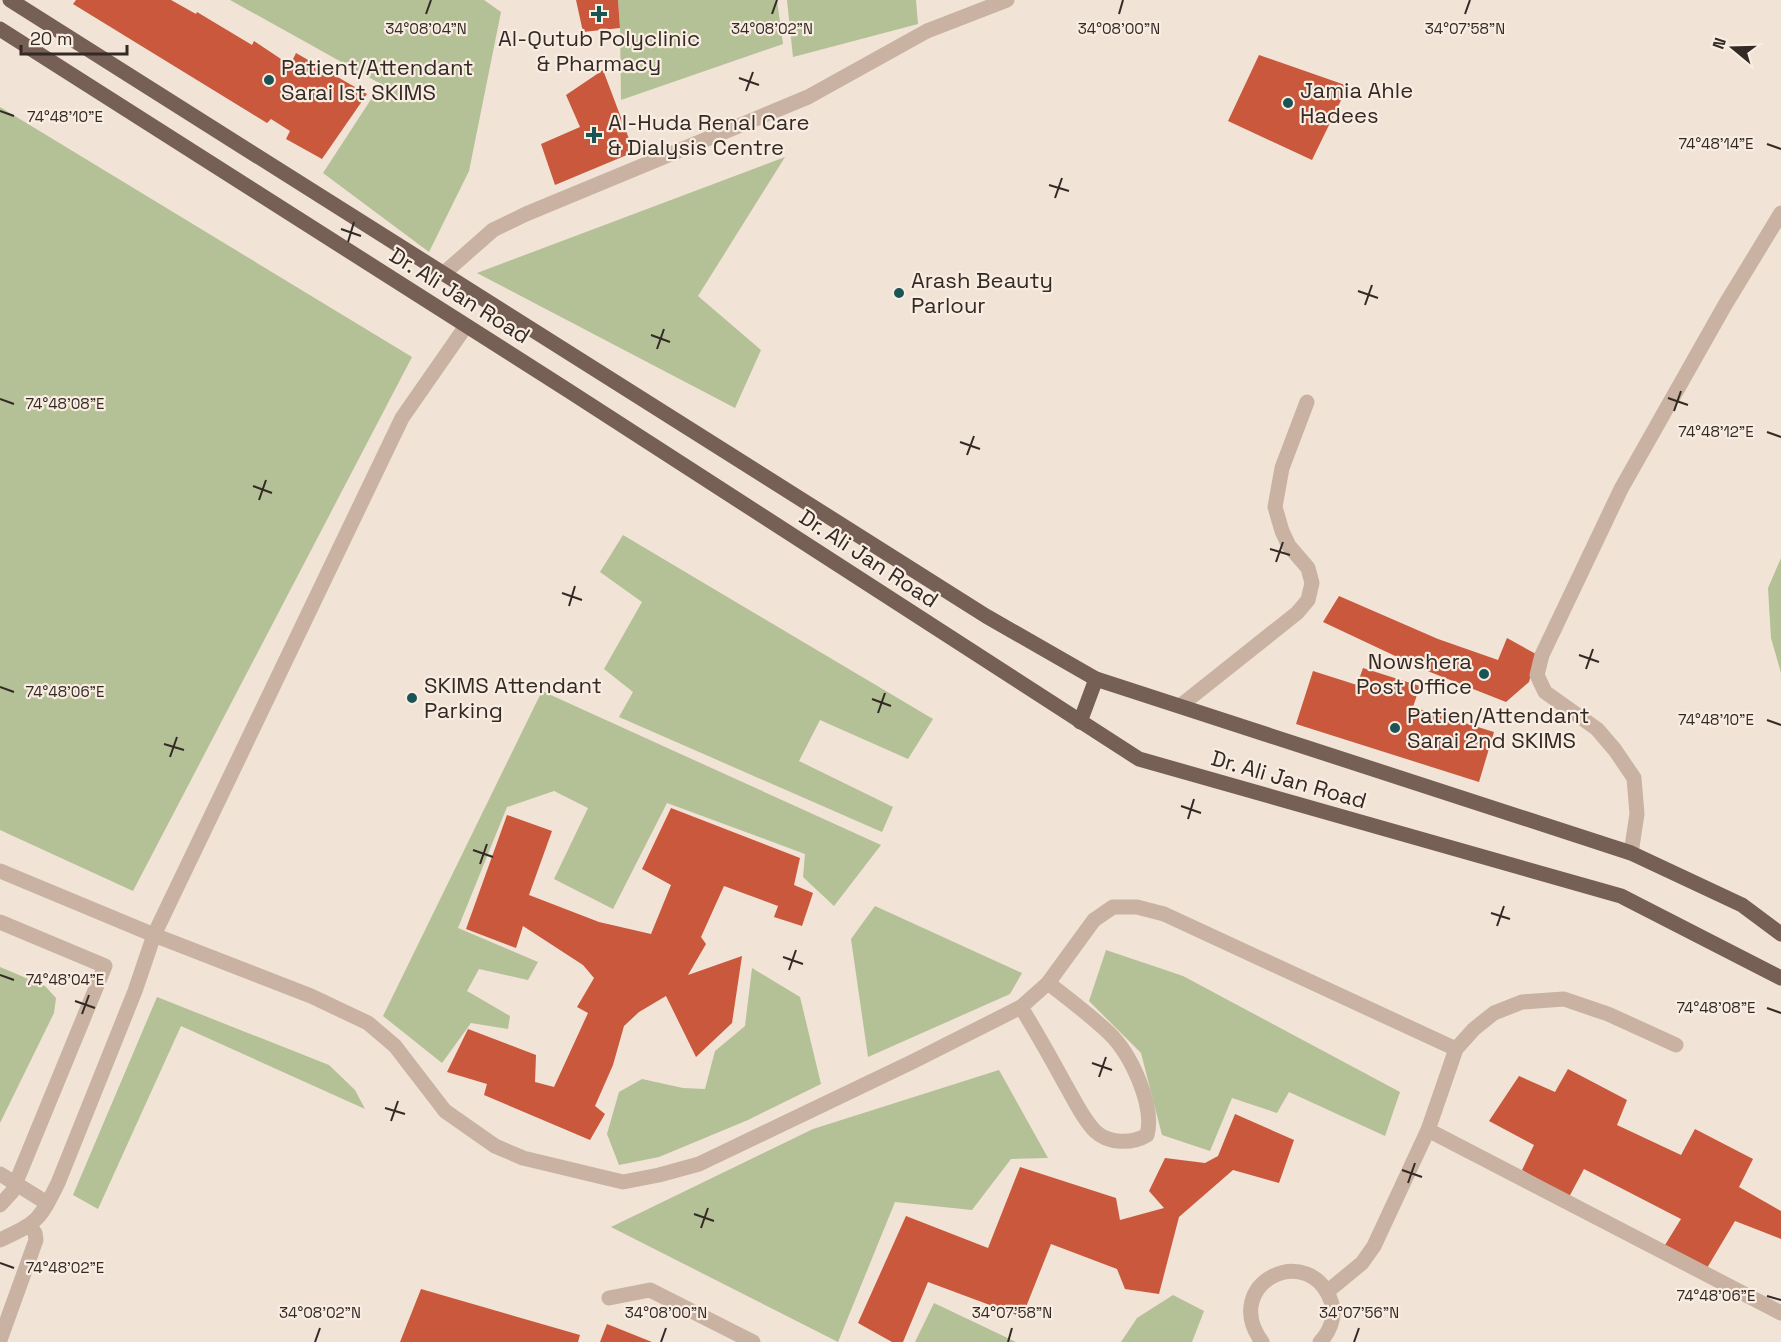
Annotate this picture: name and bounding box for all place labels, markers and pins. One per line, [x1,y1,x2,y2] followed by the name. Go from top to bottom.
[590,5,608,23] marker: Al-Qutub Polyclinic & Pharmacy
[498,24,700,77] place label: Al-Qutub Polyclinic & Pharmacy
[281,53,473,106] place label: Patient/Attendant Sarai Ist SKIMS
[262,73,276,87] marker: Patient/Attendant Sarai Ist SKIMS
[1300,76,1413,129] place label: Jamia Ahle Hadees
[1281,96,1295,110] marker: Jamia Ahle Hadees
[608,108,809,161] place label: Al-Huda Renal Care & Dialysis Centre
[585,126,603,144] marker: Al-Huda Renal Care & Dialysis Centre
[911,266,1053,319] place label: Arash Beauty Parlour
[892,286,906,300] marker: Arash Beauty Parlour
[1356,647,1472,700] place label: Nowshera Post Office
[1477,667,1491,681] marker: Nowshera Post Office
[424,671,602,724] place label: SKIMS Attendant Parking
[405,691,419,705] marker: SKIMS Attendant Parking
[1407,701,1590,754] place label: Patien/Attendant Sarai 2nd SKIMS
[1388,721,1402,735] marker: Patien/Attendant Sarai 2nd SKIMS

